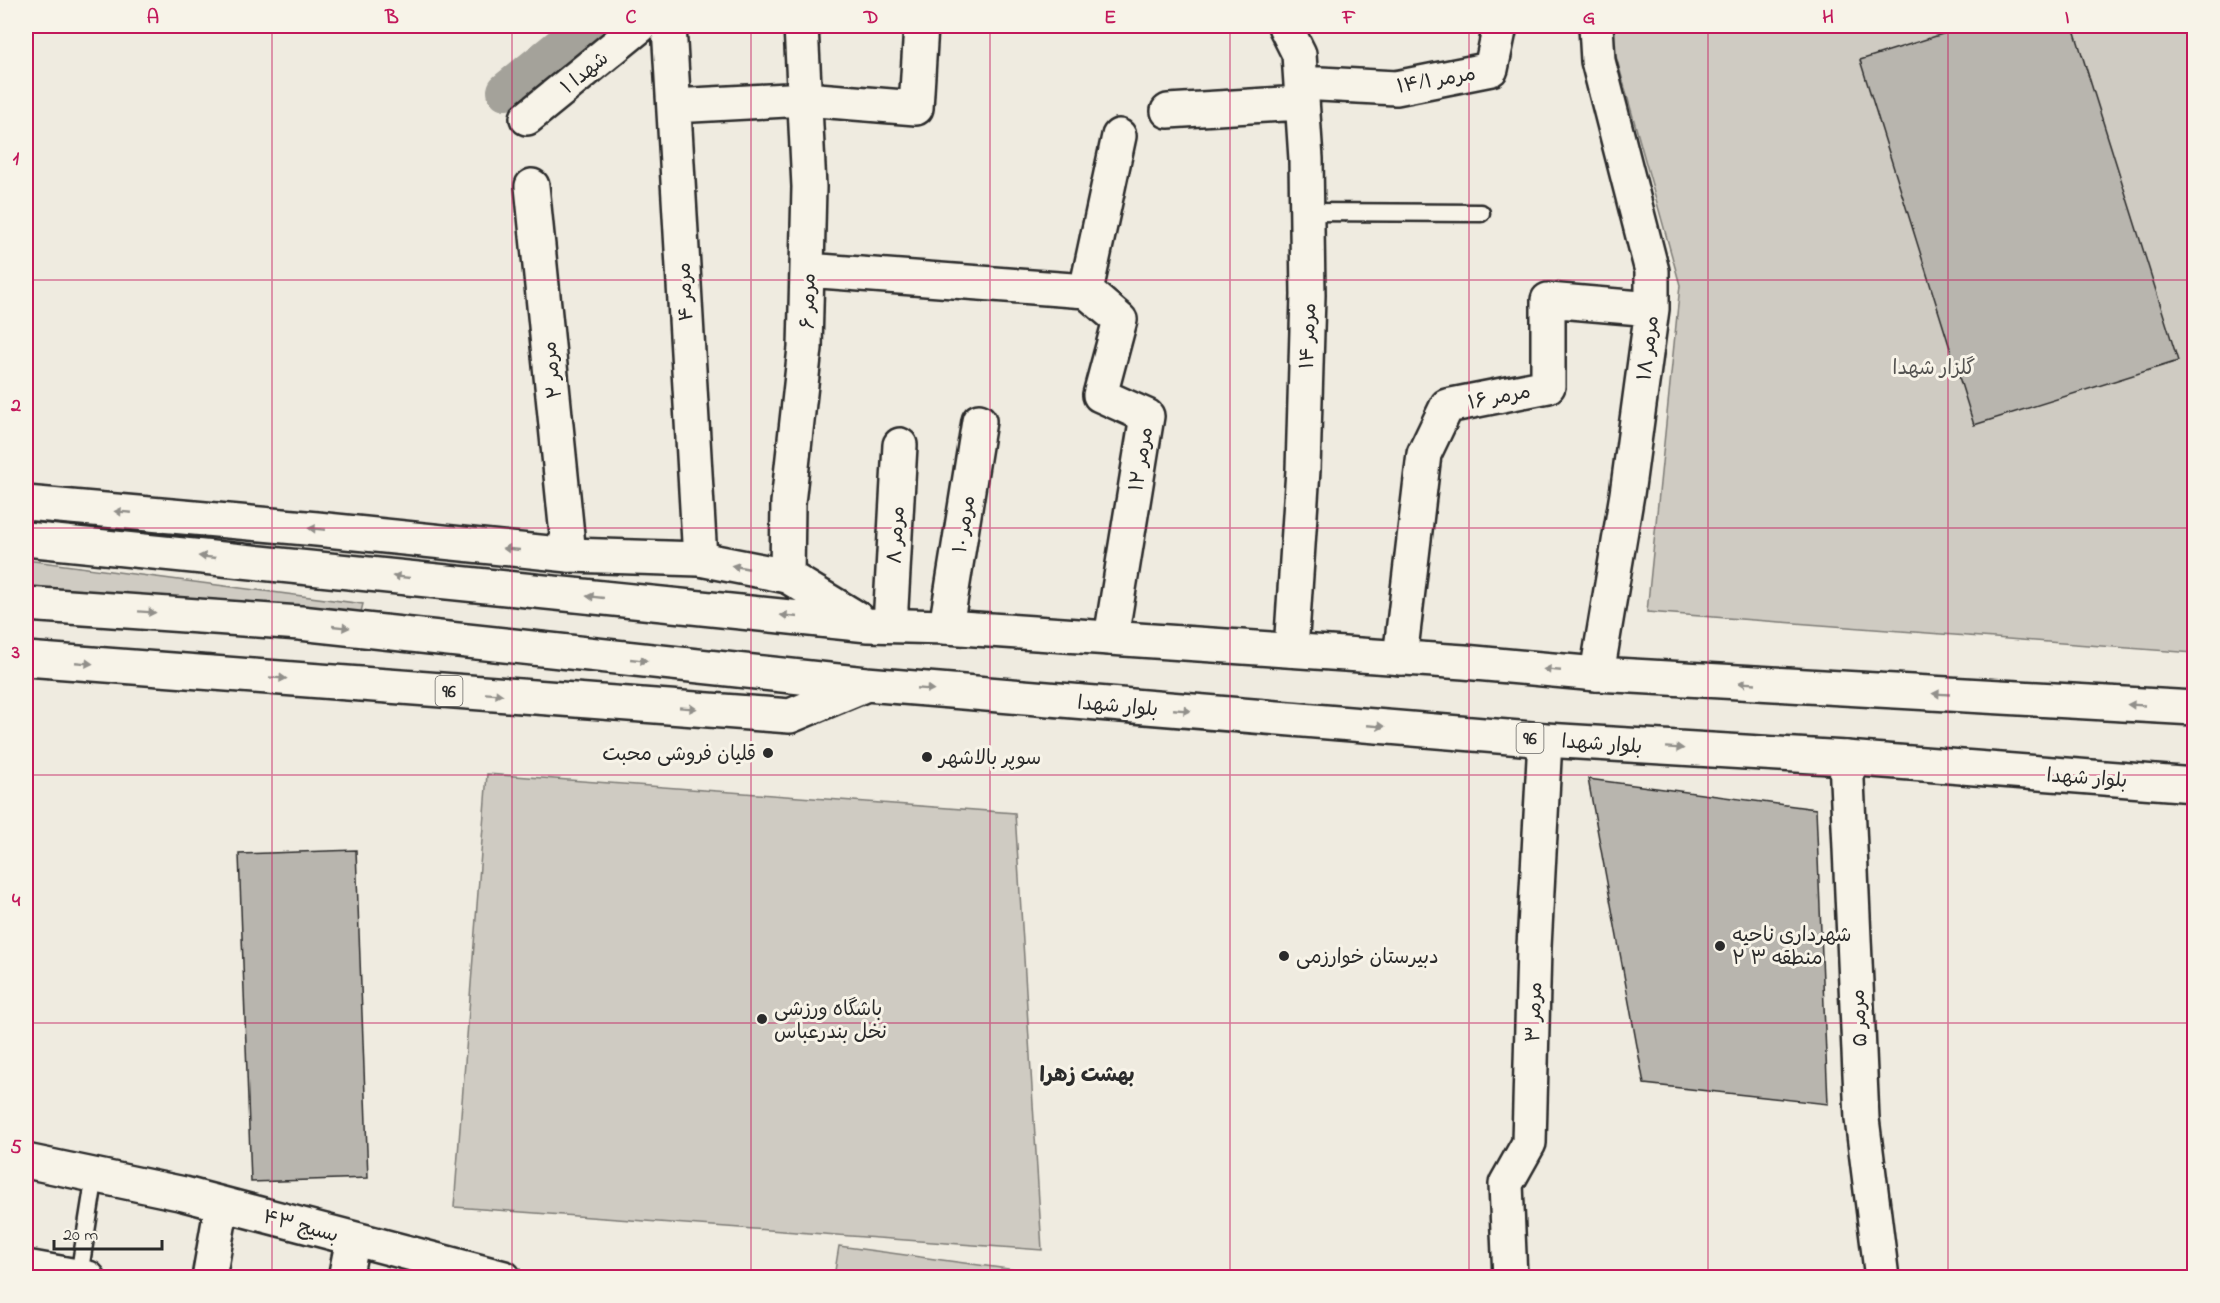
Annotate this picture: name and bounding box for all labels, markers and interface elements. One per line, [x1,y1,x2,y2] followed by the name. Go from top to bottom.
[147,4,159,33] text: A
[384,4,399,33] text: B
[626,4,637,33] text: C
[863,4,878,33] text: D
[1104,4,1116,33] text: E
[1342,4,1356,33] text: F
[1583,4,1596,33] text: G
[1822,4,1834,33] text: H
[2065,4,2070,33] text: I
[555,46,616,102] street label: شهدا ۱
[1395,60,1478,103] street label: مرمر ۱۴/۱
[13,145,20,174] text: 1
[670,262,703,322] street label: مرمر ۴
[795,273,824,329] street label: مرمر ۶
[1294,302,1325,370] street label: مرمر ۱۴
[1631,314,1668,382] street label: مرمر ۱۸
[536,340,571,400] street label: مرمر ۲
[1893,355,1975,384] park label: گلزار شهدا
[1466,378,1533,419] street label: مرمر ۱۶
[10,392,21,421] text: 2
[1123,425,1162,494] street label: مرمر ۱۲
[947,494,984,555] street label: مرمر ۱۰
[881,505,913,565] street label: مرمر ۸
[113,507,132,516] one-way arrow
[307,524,326,534] one-way arrow
[501,544,520,554] one-way arrow
[197,552,216,562] one-way arrow
[730,561,749,571] one-way arrow
[391,572,410,582] one-way arrow
[585,592,604,602] one-way arrow
[137,608,156,617] one-way arrow
[779,612,798,621] one-way arrow
[332,622,351,632] one-way arrow
[11,639,20,668] text: 3
[630,655,649,664] one-way arrow
[74,659,93,668] one-way arrow
[1543,665,1562,675] one-way arrow
[269,673,288,683] one-way arrow
[436,676,462,706] road number: 96
[1737,678,1756,687] one-way arrow
[915,684,934,694] one-way arrow
[484,689,503,699] one-way arrow
[1932,689,1951,699] one-way arrow
[1076,690,1159,725] street label: بلوار شهدا
[2127,700,2146,710] one-way arrow
[679,703,698,713] one-way arrow
[1172,705,1191,715] one-way arrow
[1367,721,1386,731] one-way arrow
[1516,723,1544,753] road number: 96
[1560,728,1643,763] street label: بلوار شهدا
[602,741,756,770] place label: قلیان فروشی محبت
[1666,743,1685,752] one-way arrow
[937,745,1041,774] place label: سوپر بالاشهر
[761,746,775,760] marker: قلیان فروشی محبت
[920,750,934,764] marker: سوپر بالاشهر
[2045,762,2128,797] street label: بلوار شهدا
[12,887,21,916] text: 4
[1732,922,1851,974] place label: شهرداری ناحیه ۲ منطقه ۳
[1713,939,1727,953] marker: شهرداری ناحیه ۲ منطقه ۳
[1296,944,1439,973] place label: دبیرستان خوارزمی
[1277,949,1291,963] marker: دبیرستان خوارزمی
[1520,981,1551,1043] street label: مرمر ۳
[1845,988,1876,1048] street label: مرمر ۵
[774,996,887,1048] place label: باشگاه ورزشی نخل بندرعباس
[755,1012,769,1026] marker: باشگاه ورزشی نخل بندرعباس
[1039,1061,1135,1091] district label: بهشت زهرا
[10,1134,22,1163] text: 5
[259,1203,341,1251] street label: بسیج ۴۳
[54,1213,162,1251] scale bar
[63,1223,98,1249] text: 20 m

